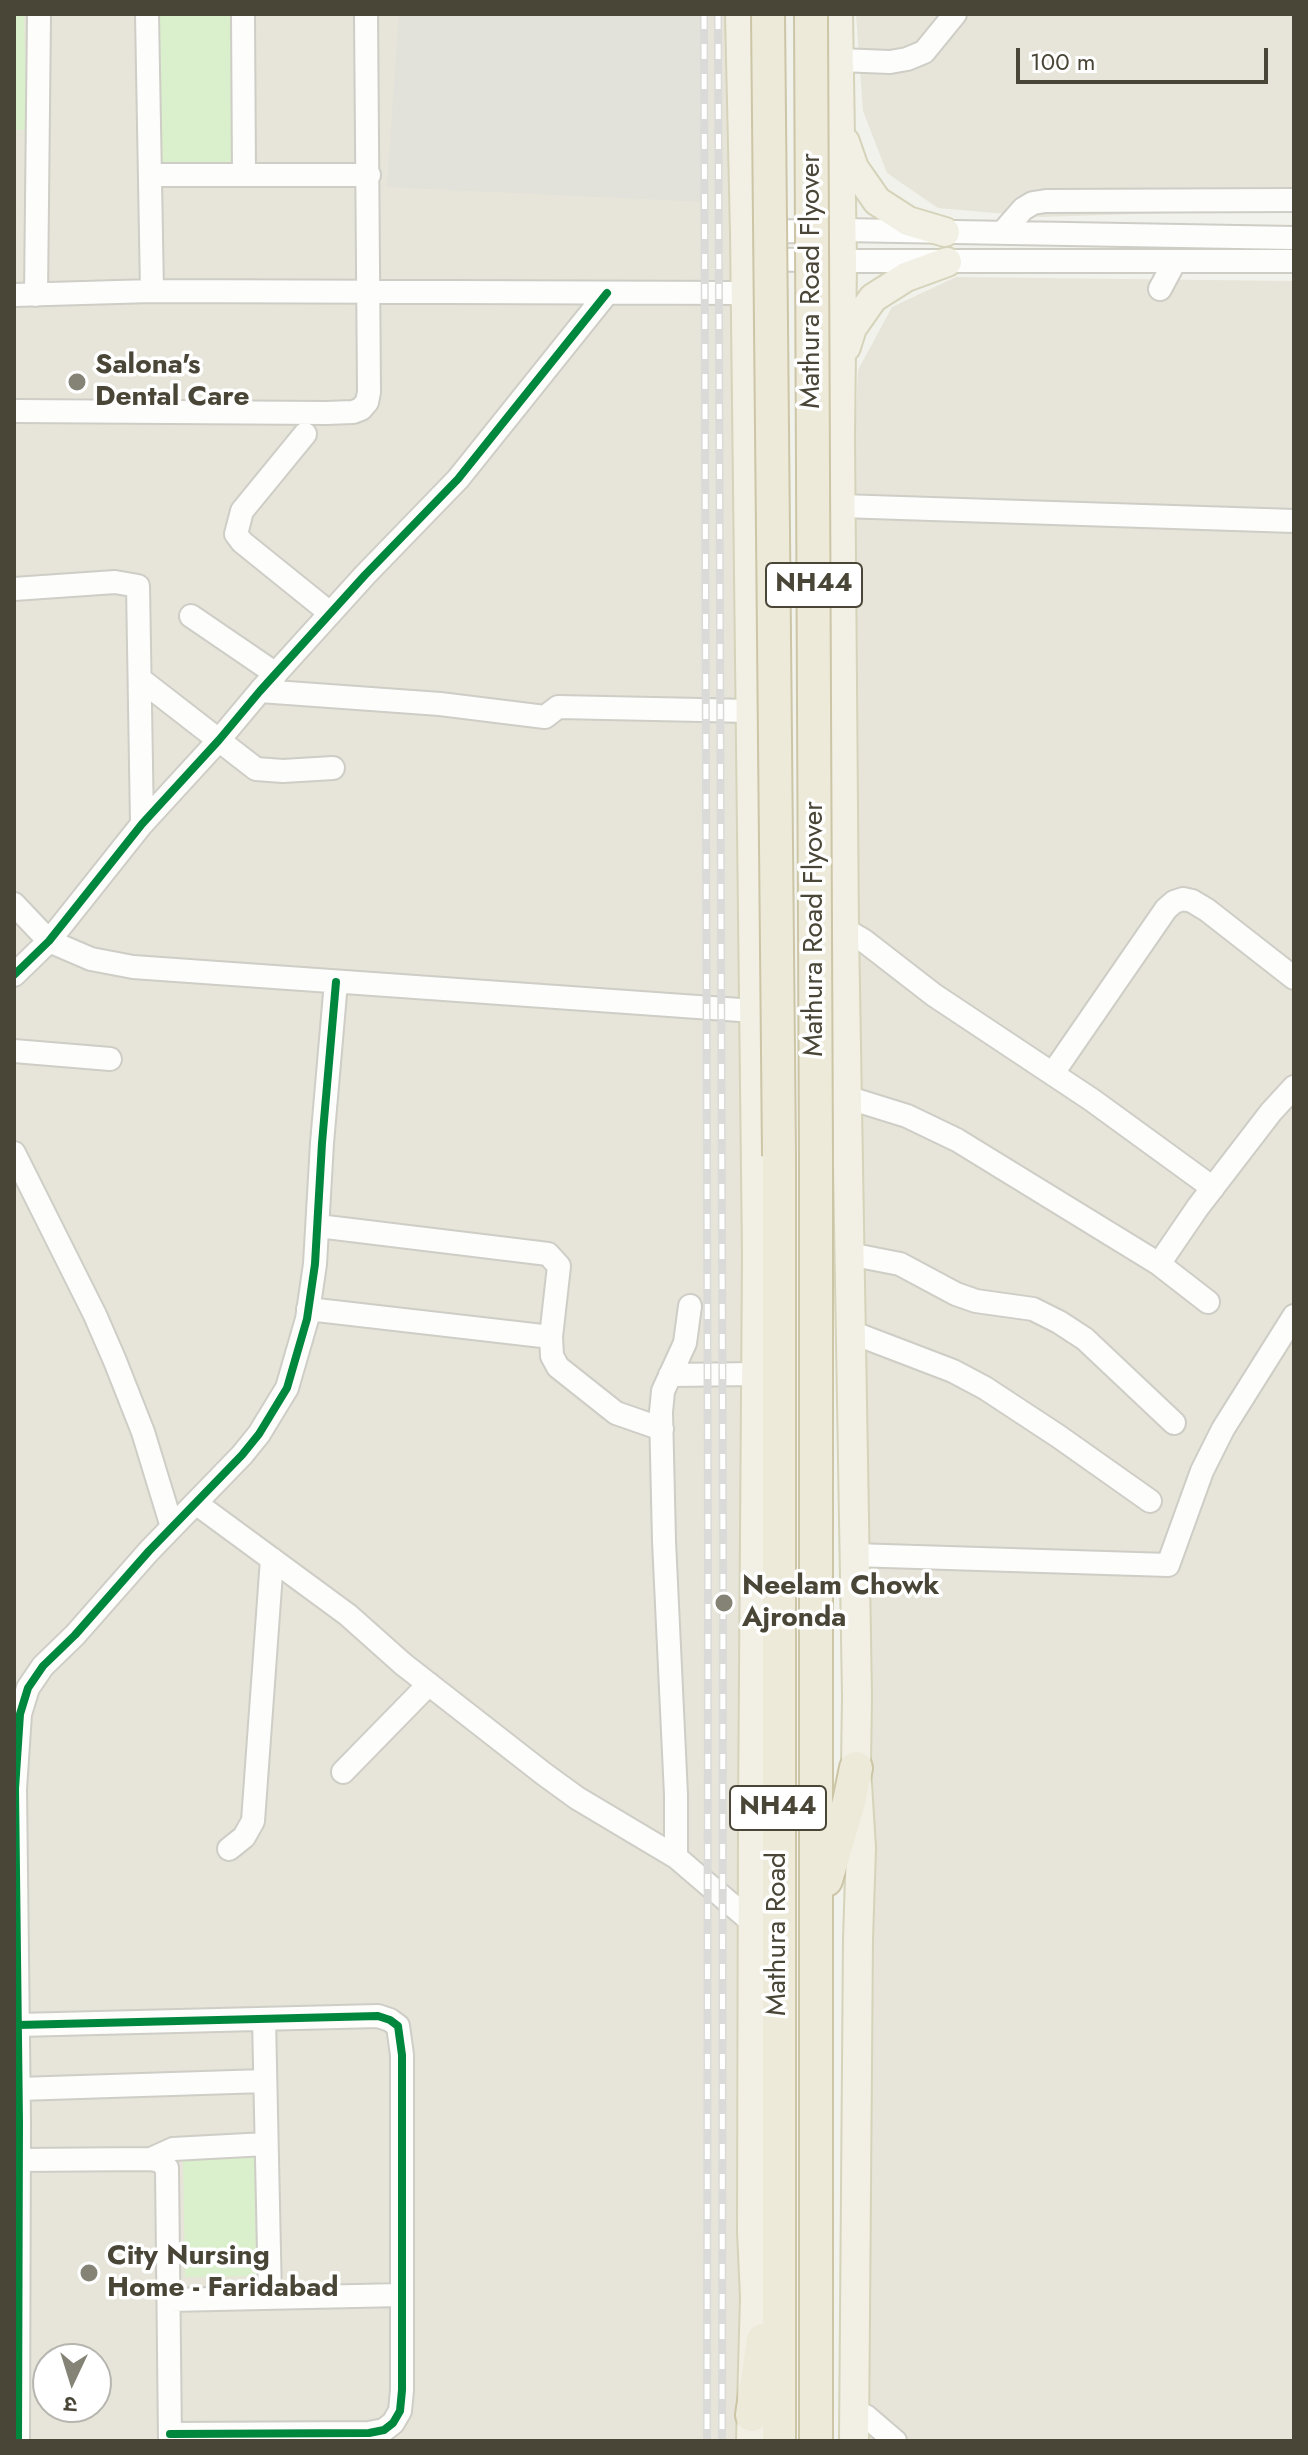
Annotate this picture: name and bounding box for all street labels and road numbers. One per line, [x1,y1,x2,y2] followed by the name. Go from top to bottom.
[795,153,829,409] street label: Mathura Road Flyover
[766,563,862,607] road number: NH44
[798,801,832,1057] street label: Mathura Road Flyover
[730,1786,826,1830] road number: NH44
[761,1852,795,2016] street label: Mathura Road

